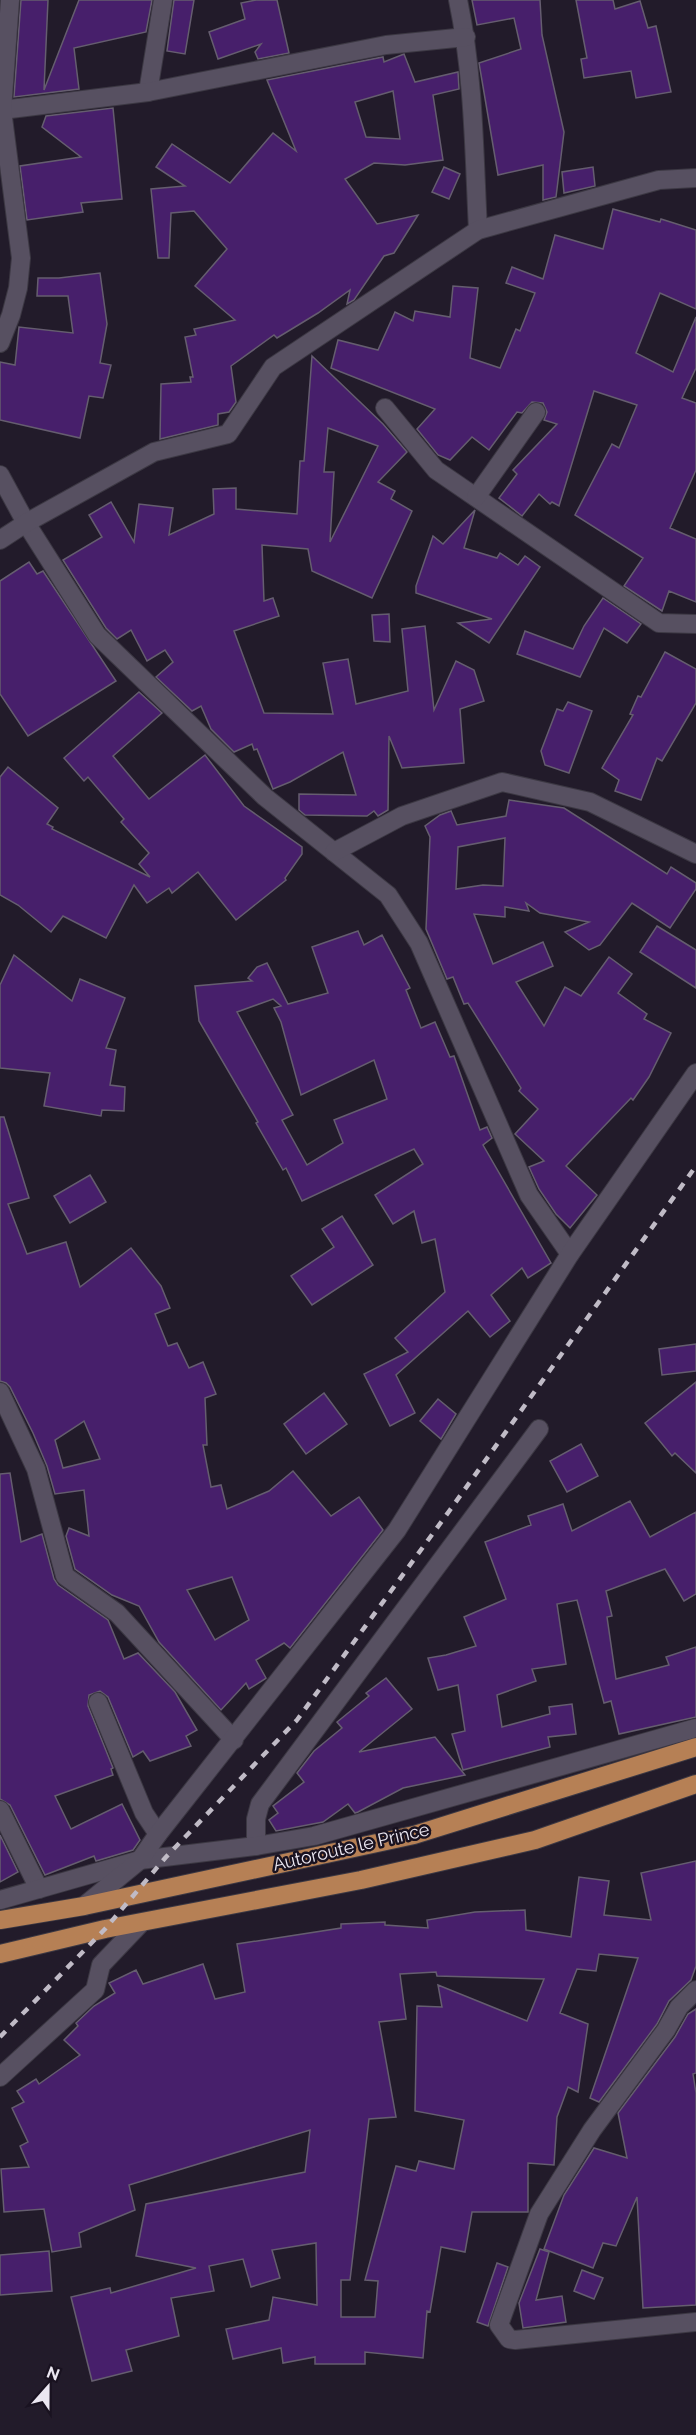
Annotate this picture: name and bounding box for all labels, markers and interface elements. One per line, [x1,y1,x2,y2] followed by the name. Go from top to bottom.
[271,1818,432,1875] street label: Autoroute le Prince
[18,2357,78,2417] north arrow
[44,2362,62,2385] text: N

